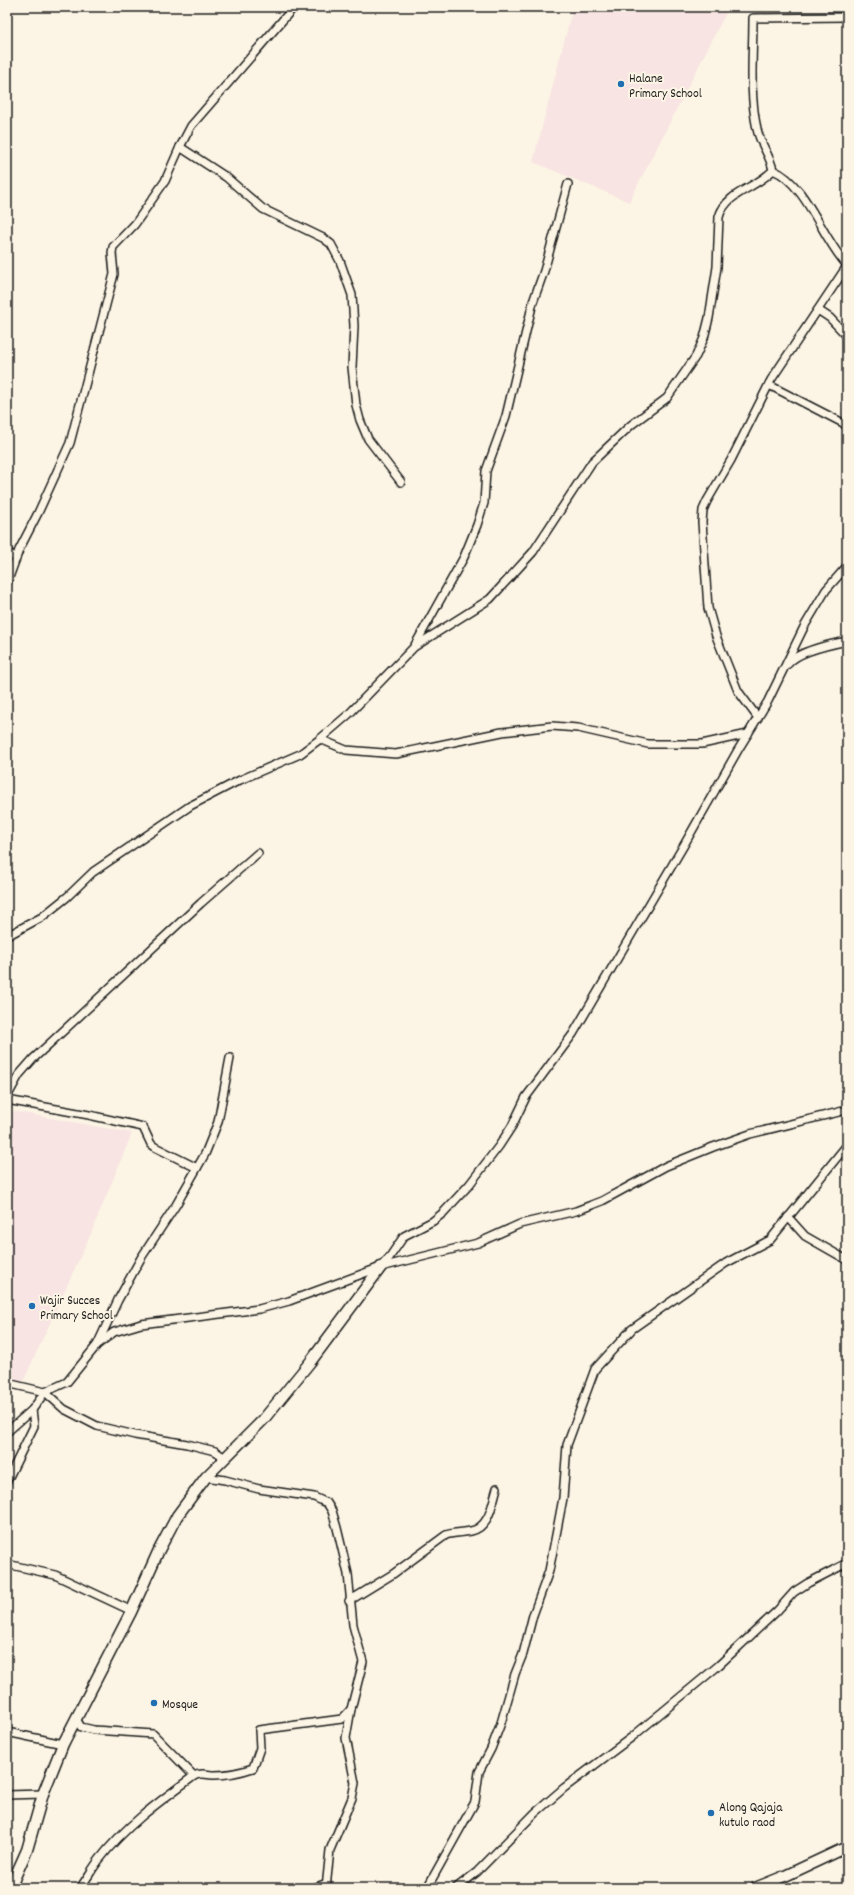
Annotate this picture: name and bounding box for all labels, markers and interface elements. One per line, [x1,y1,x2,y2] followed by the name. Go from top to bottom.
[629,70,702,104] place label: Halane Primary School
[616,79,626,89] marker: Halane Primary School
[40,1292,113,1326] place label: Wajir Succes Primary School
[27,1301,37,1311] marker: Wajir Succes Primary School
[162,1696,198,1715] place label: Mosque
[149,1698,159,1708] marker: Mosque
[719,1799,783,1833] place label: Along Qajaja kutulo raod
[706,1808,716,1818] marker: Along Qajaja kutulo raod

